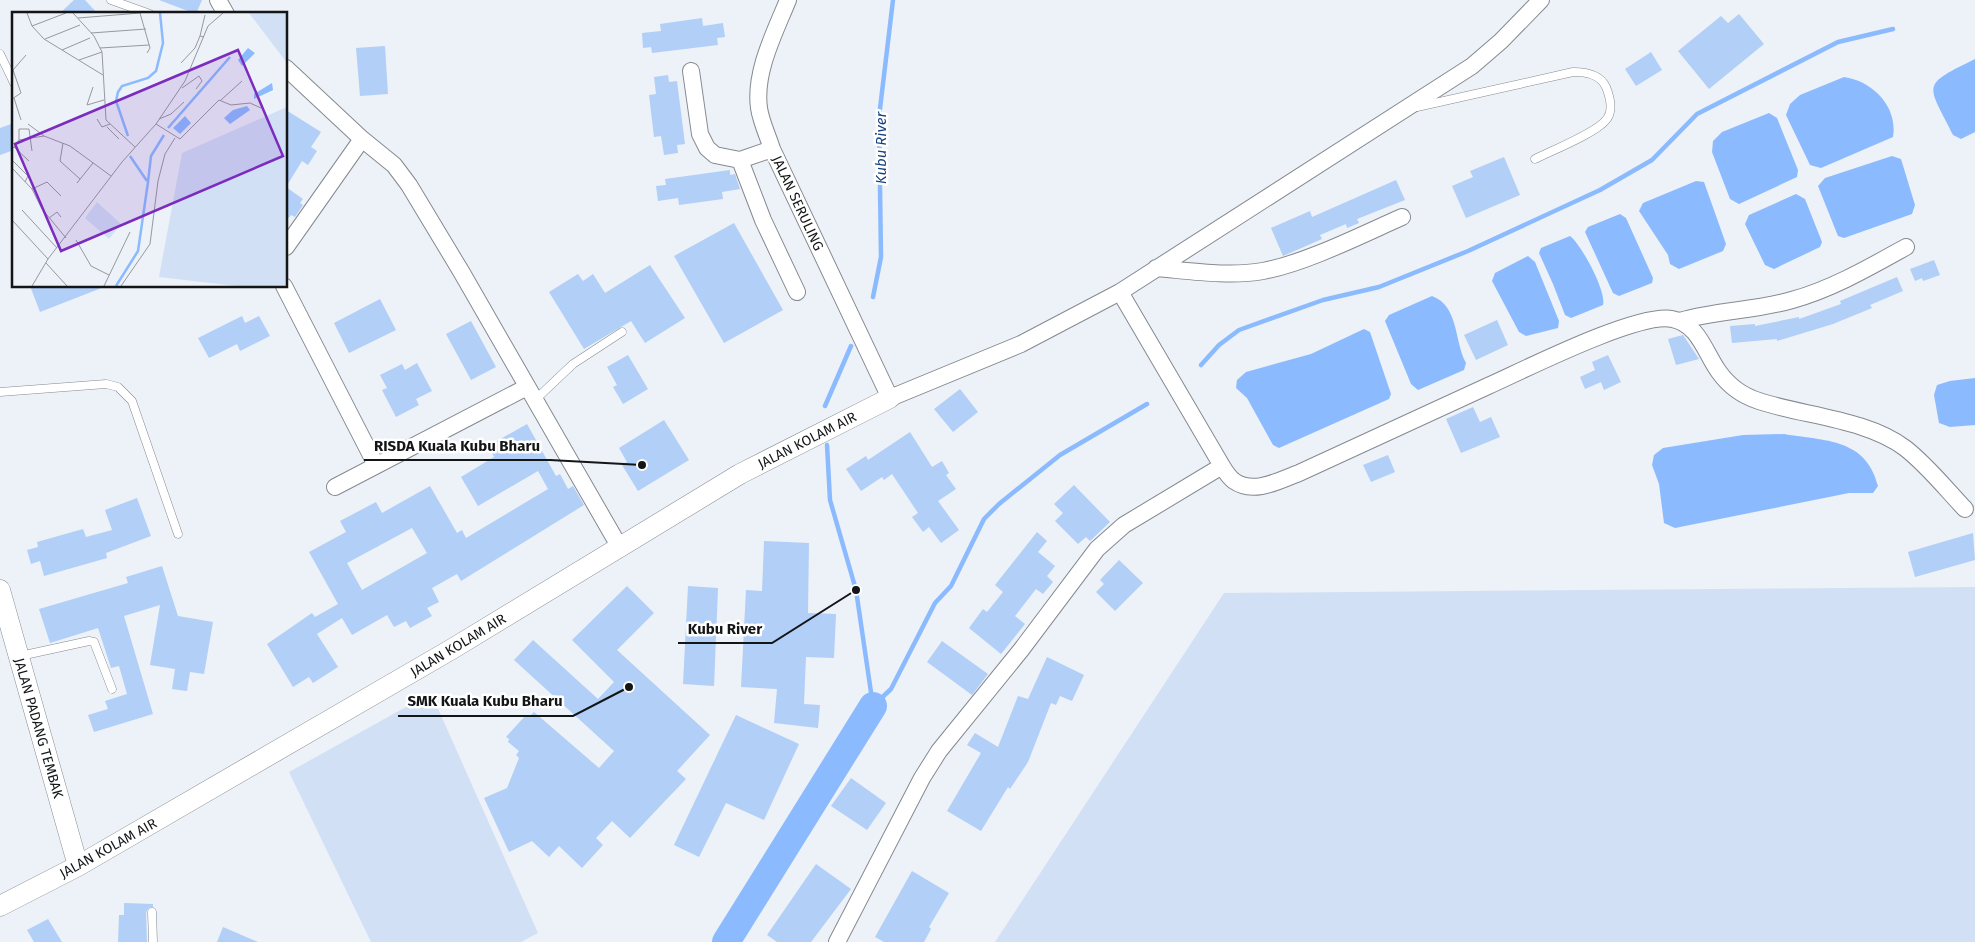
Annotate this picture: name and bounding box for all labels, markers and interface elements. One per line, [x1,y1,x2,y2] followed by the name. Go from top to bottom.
[12,12,288,288] inset map
[872,111,890,184] water label: Kubu River
[768,153,827,253] street label: JALAN SERULING
[755,408,860,473] street label: JALAN KOLAM AIR
[364,430,550,460] callout: RISDA Kuala Kubu Bharu
[374,437,540,455] text: RISDA Kuala Kubu Bharu
[407,610,510,681] street label: JALAN KOLAM AIR
[678,613,772,643] callout: Kubu River
[688,620,763,638] text: Kubu River
[10,656,67,801] street label: JALAN PADANG TEMBAK
[398,686,573,716] callout: SMK Kuala Kubu Bharu
[407,692,563,710] text: SMK Kuala Kubu Bharu
[57,814,160,882] street label: JALAN KOLAM AIR

